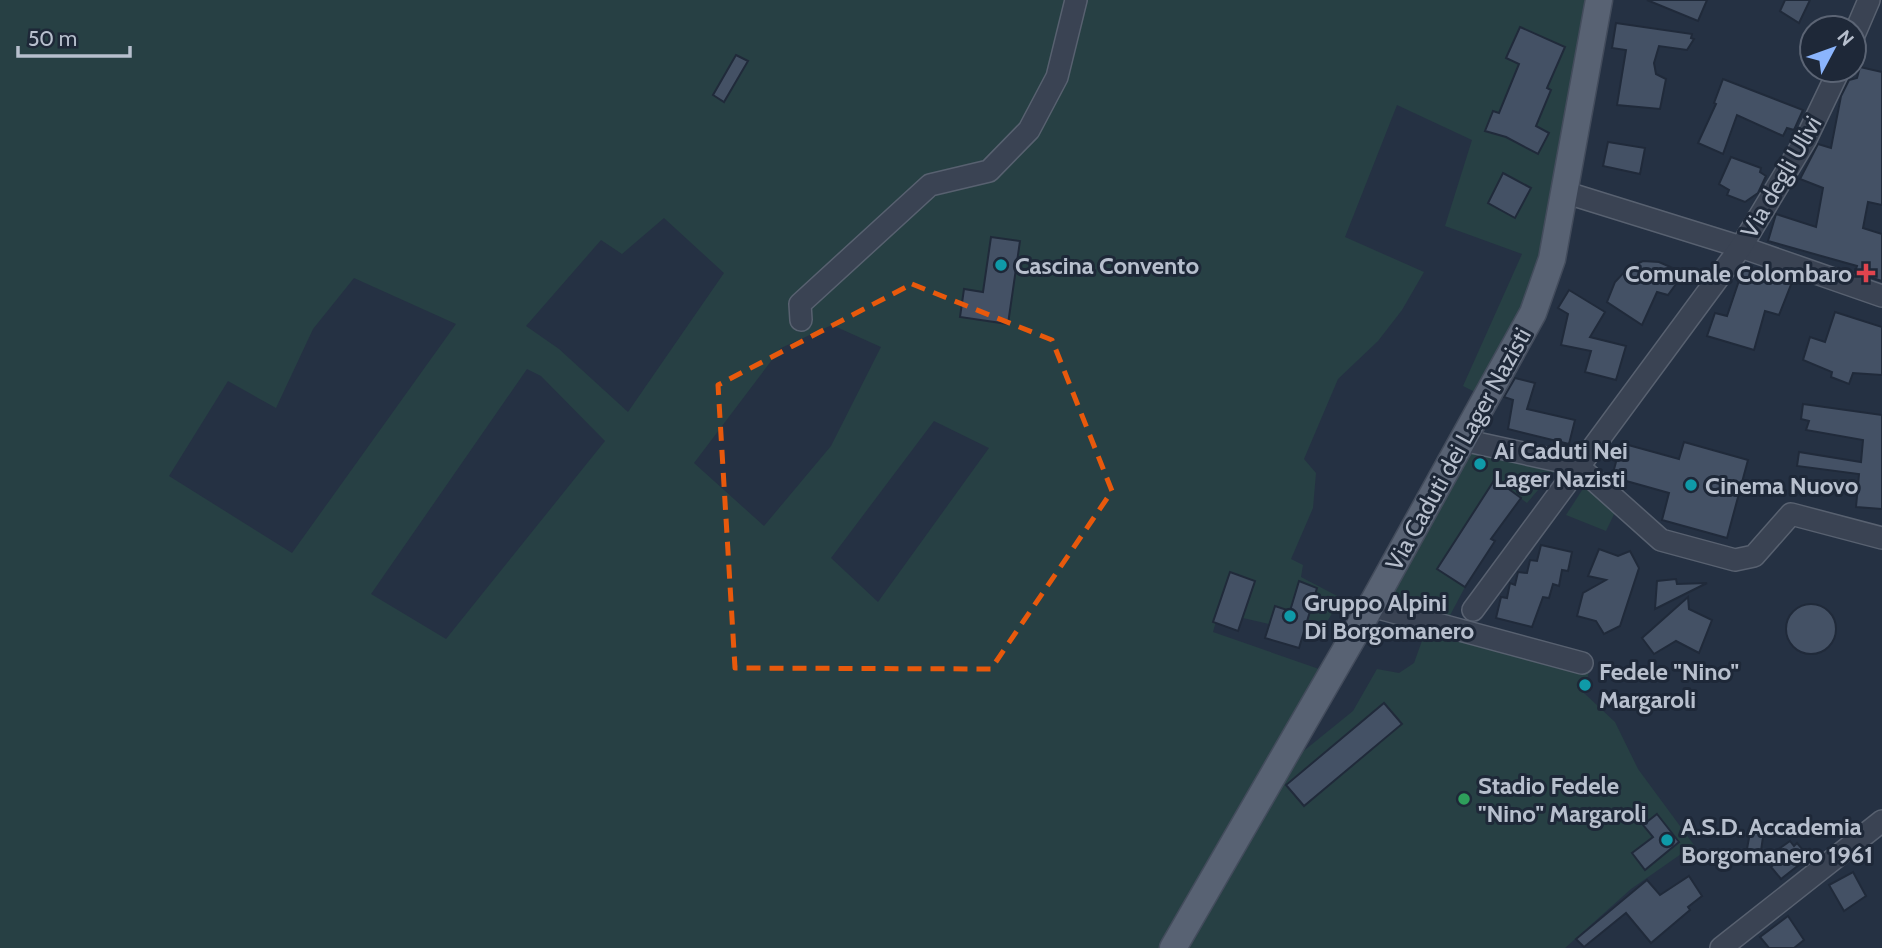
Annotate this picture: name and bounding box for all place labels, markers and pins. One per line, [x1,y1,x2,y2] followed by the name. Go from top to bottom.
[1015,251,1199,280] place label: Cascina Convento
[993,257,1009,273] marker: Cascina Convento
[1625,259,1852,288] place label: Comunale Colombaro
[1858,265,1874,281] marker: Comunale Colombaro
[1494,436,1628,493] place label: Ai Caduti Nei Lager Nazisti
[1472,456,1488,472] marker: Ai Caduti Nei Lager Nazisti
[1705,471,1859,500] place label: Cinema Nuovo
[1683,477,1699,493] marker: Cinema Nuovo
[1304,588,1475,645] place label: Gruppo Alpini Di Borgomanero
[1282,608,1298,624] marker: Gruppo Alpini Di Borgomanero
[1599,657,1739,714] place label: Fedele "Nino" Margaroli
[1577,677,1593,693] marker: Fedele "Nino" Margaroli
[1478,771,1646,828] place label: Stadio Fedele "Nino" Margaroli
[1456,791,1472,807] marker: Stadio Fedele "Nino" Margaroli
[1681,812,1873,869] place label: A.S.D. Accademia Borgomanero 1961
[1659,832,1675,848] marker: A.S.D. Accademia Borgomanero 1961

